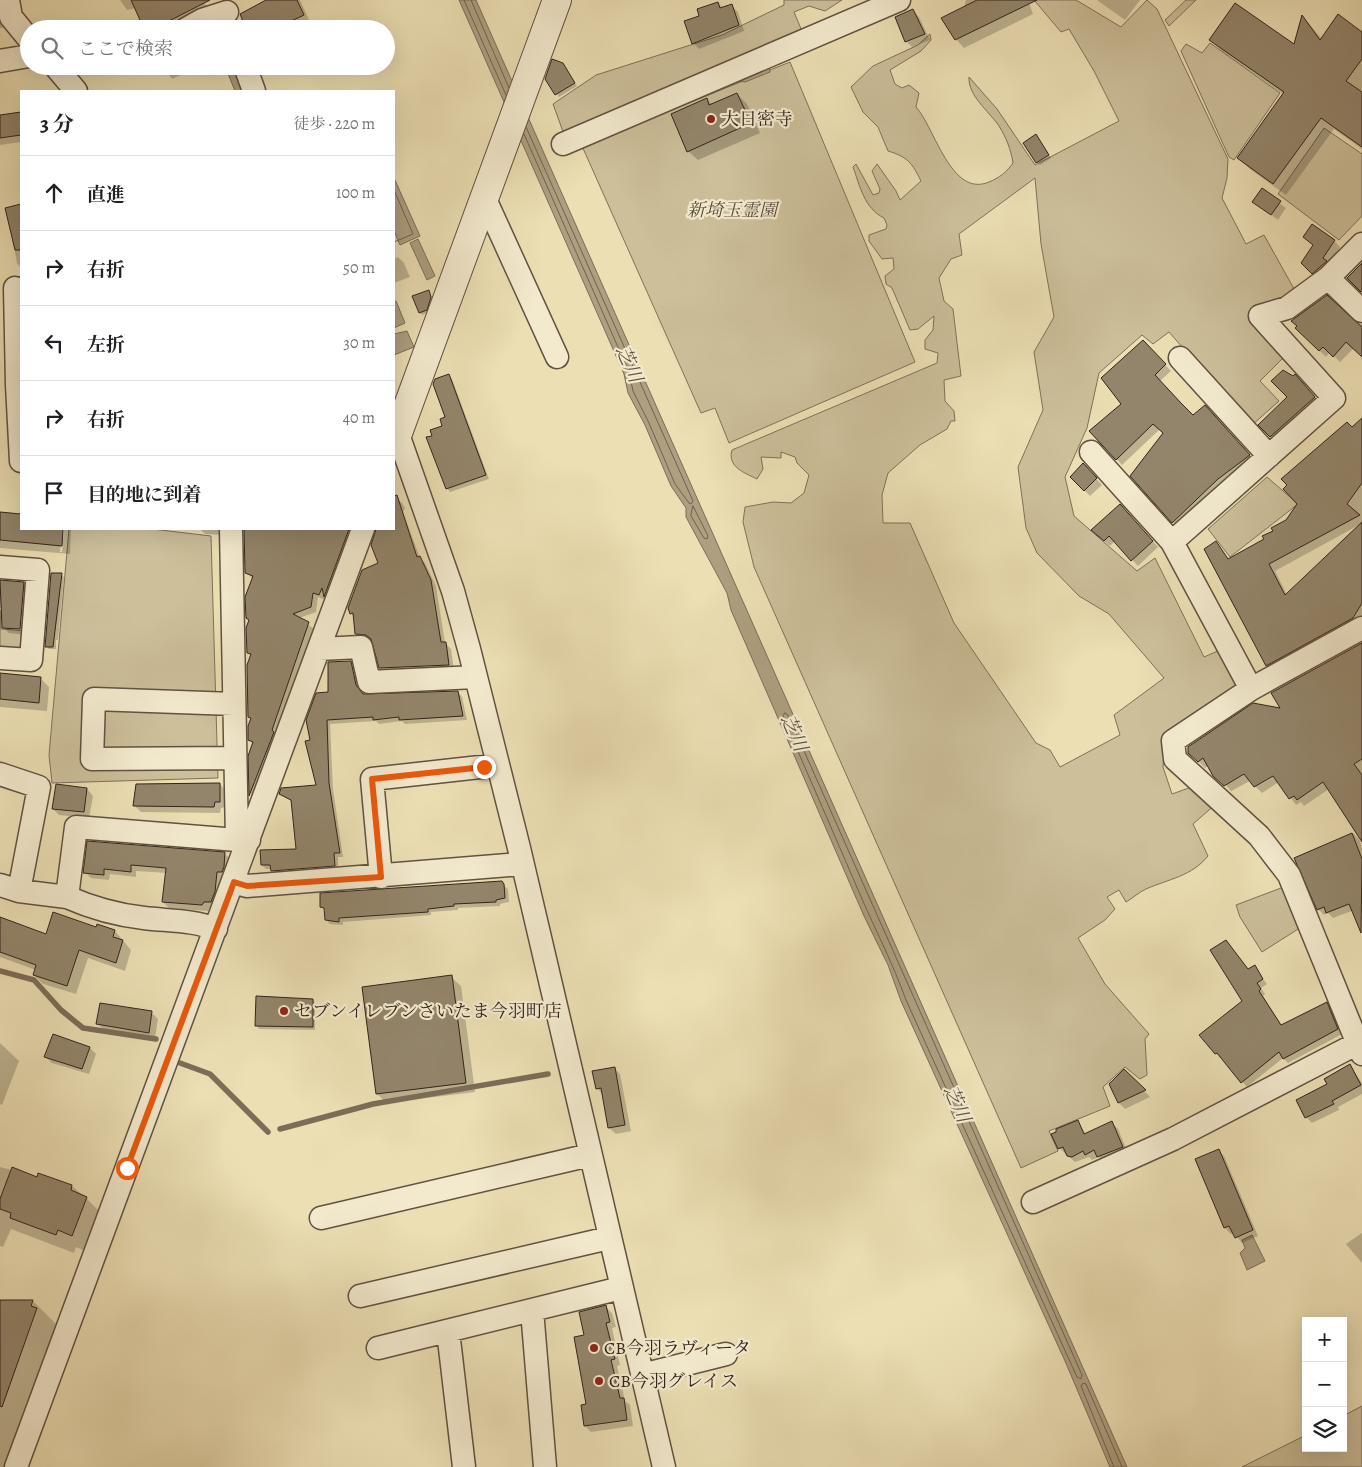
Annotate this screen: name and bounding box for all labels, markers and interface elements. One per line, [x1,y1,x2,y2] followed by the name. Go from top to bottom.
[20,20,395,75] search box
[38,34,66,62] icon: search
[78,36,173,62] text: ここで検索
[721,107,793,131] place label: 大日密寺
[40,110,74,138] text: 3 分
[293,113,375,135] text: 徒歩 · 220 m
[705,113,717,125] marker: 大日密寺
[40,179,68,207] icon: ahead
[87,182,125,208] text: 直進
[336,182,375,204] text: 100 m
[687,198,780,222] park label: 新埼玉霊園
[40,254,68,282] icon: right
[87,257,125,283] text: 右折
[343,257,375,279] text: 50 m
[40,329,68,357] icon: left
[87,332,125,358] text: 左折
[343,332,375,354] text: 30 m
[609,341,649,388] water label: 芝川
[40,404,68,432] icon: right
[87,407,125,433] text: 右折
[343,407,375,429] text: 40 m
[40,479,68,507] icon: arrive
[87,482,201,508] text: 目的地に到着
[774,710,814,757] water label: 芝川
[473,756,496,779] route end
[294,999,562,1023] place label: セブンイレブンさいたま今羽町店
[278,1005,290,1017] marker: セブンイレブンさいたま今羽町店
[937,1081,977,1128] water label: 芝川
[116,1157,139,1180] route start
[1302,1317,1347,1452] map controls
[1302,1317,1347,1362] button: +
[604,1336,751,1360] place label: CB今羽ラヴィータ
[588,1342,600,1354] marker: CB今羽ラヴィータ
[1302,1362,1347,1407] button: −
[609,1369,738,1393] place label: CB今羽グレイス
[593,1375,605,1387] marker: CB今羽グレイス
[1302,1407,1347,1452] button: layers

